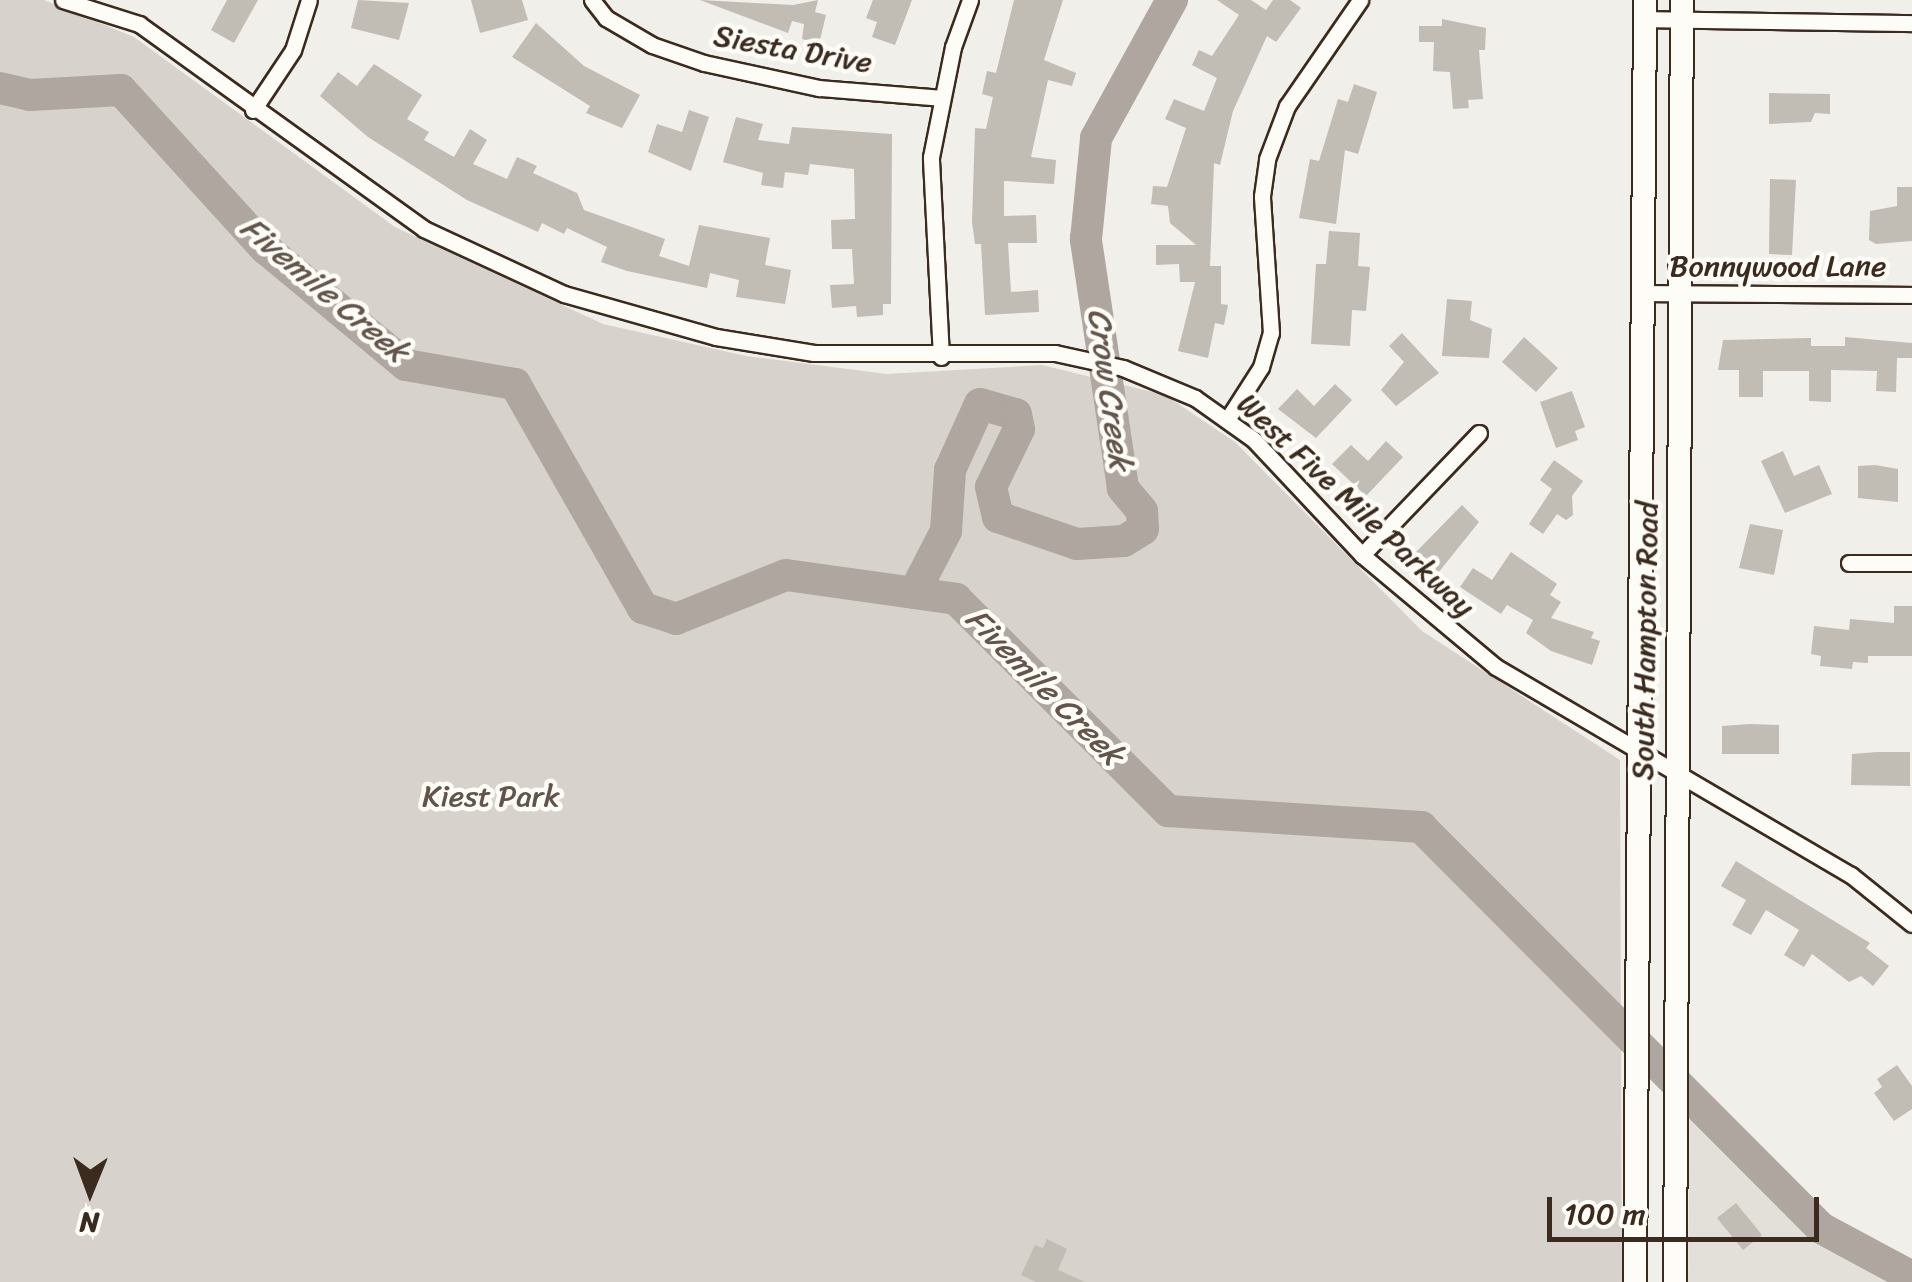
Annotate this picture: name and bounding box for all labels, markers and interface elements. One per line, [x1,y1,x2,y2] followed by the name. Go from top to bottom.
[711,17,875,81] street label: Siesta Drive
[232,208,416,372] water label: Fivemile Creek
[1670,248,1886,284] street label: Bonnywood Lane
[1079,306,1139,472] water label: Crow Creek
[1229,385,1483,625] street label: West Five Mile Parkway
[1625,502,1665,780] street label: South Hampton Road
[957,600,1131,774] water label: Fivemile Creek
[422,778,560,814] park label: Kiest Park
[40,1142,140,1242] north arrow
[1552,1177,1824,1239] scale bar
[1564,1187,1646,1241] text: 100 m
[79,1198,100,1247] text: N

